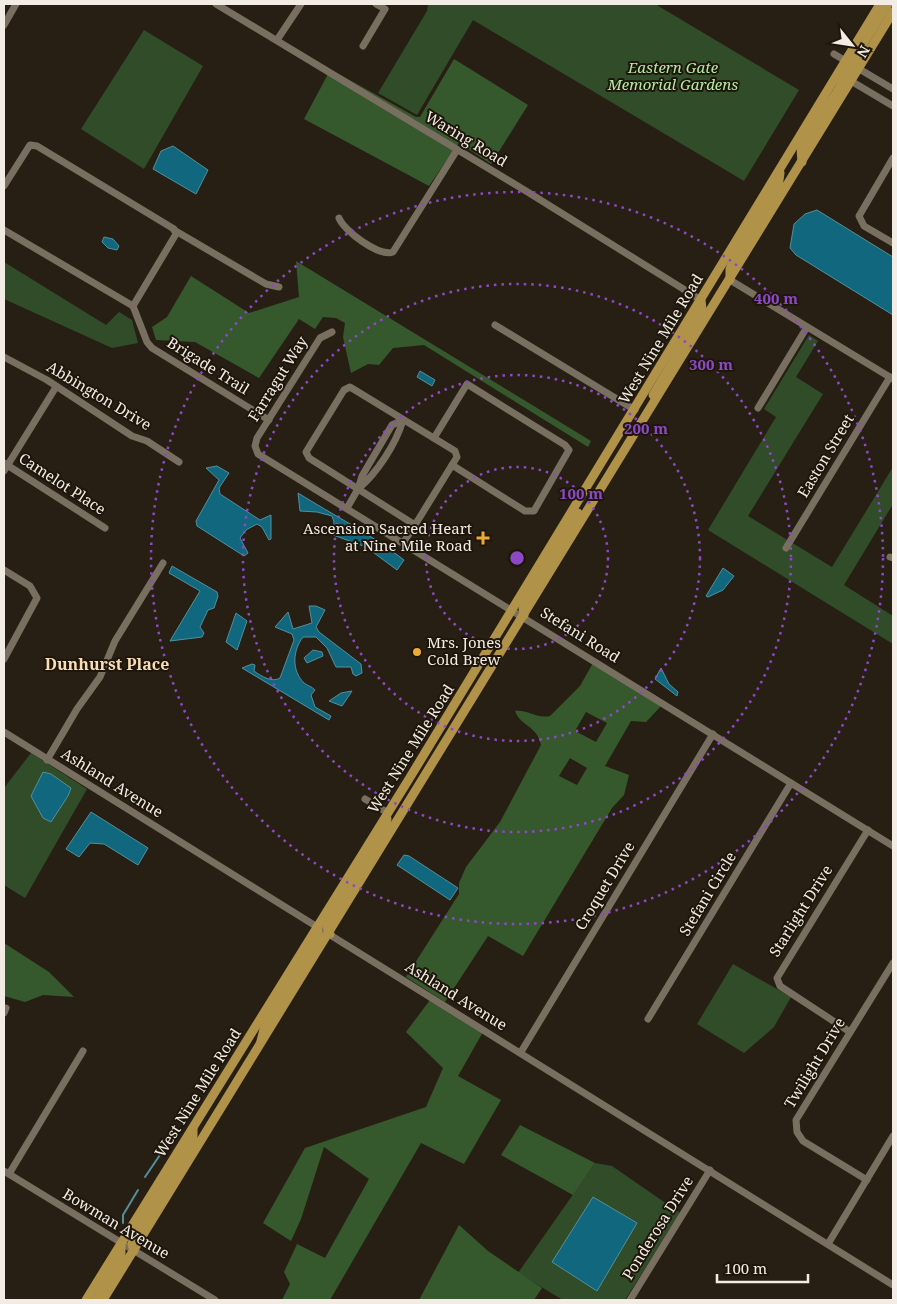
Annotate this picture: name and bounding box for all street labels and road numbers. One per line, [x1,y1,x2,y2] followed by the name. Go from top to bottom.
[422,106,511,171] street label: Waring Road
[613,270,707,407] street label: West Nine Mile Road
[164,332,254,399] street label: Brigade Trail
[243,332,312,425] street label: Farragut Way
[44,356,155,434] street label: Abbington Drive
[792,410,858,501] street label: Easton Street
[15,448,110,519] street label: Camelot Place
[537,602,624,666] street label: Stefani Road
[362,680,458,817] street label: West Nine Mile Road
[58,743,167,821] street label: Ashland Avenue
[570,837,639,934] street label: Croquet Drive
[674,848,740,939] street label: Stefani Circle
[764,861,836,960] street label: Starlight Drive
[402,956,511,1034] street label: Ashland Avenue
[779,1013,849,1112] street label: Twilight Drive
[149,1024,245,1161] street label: West Nine Mile Road
[617,1172,697,1283] street label: Ponderosa Drive
[59,1183,174,1263] street label: Bowman Avenue

